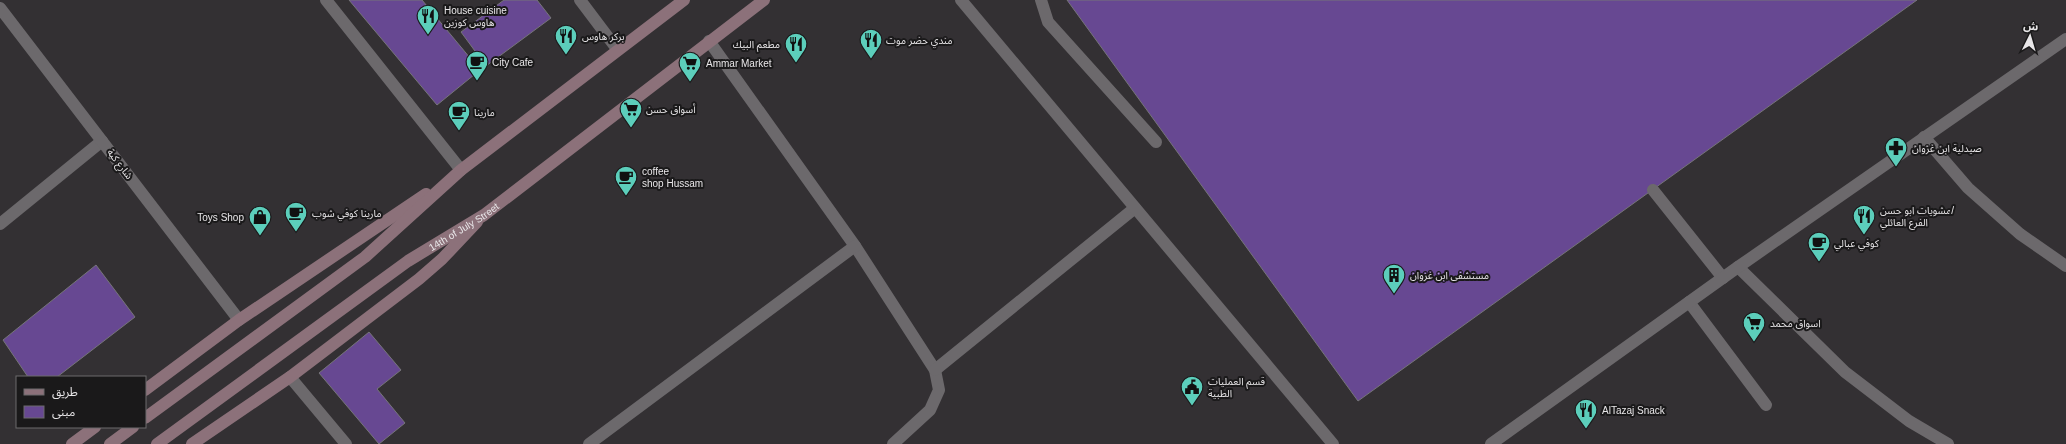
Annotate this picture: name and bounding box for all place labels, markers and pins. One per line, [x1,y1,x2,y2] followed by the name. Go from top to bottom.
[415,3,441,36] restaurant icon: House cuisine هاوس كوزين
[444,5,507,29] place label: House cuisine هاوس كوزين
[553,23,579,56] restaurant icon: بركر هاوس
[858,27,884,60] restaurant icon: مندي حضر موت
[582,31,625,43] place label: بركر هاوس
[783,31,809,64] restaurant icon: مطعم البيك
[886,35,952,48] place label: مندي حضر موت
[733,39,780,52] place label: مطعم البيك
[464,49,490,82] cafe icon: City Cafe
[677,50,703,83] supermarket icon: Ammar Market
[492,57,534,68] place label: City Cafe
[706,58,772,69] place label: Ammar Market
[618,96,644,129] supermarket icon: أسواق حسن
[446,99,472,132] cafe icon: مارينا
[646,103,696,116] place label: أسواق حسن
[474,107,495,119] place label: مارينا
[1883,135,1909,168] pharmacy icon: صيدلية ابن غزوان
[1912,143,1982,155] place label: صيدلية ابن غزوان
[613,164,639,197] cafe icon: coffee shop Hussam
[642,166,703,189] place label: coffee shop Hussam
[283,200,309,233] cafe icon: مارينا كوفي شوب
[1851,203,1877,236] restaurant icon: مشويات ابو حسن/ الفرع العائلي
[247,204,273,237] shop icon: Toys Shop
[1880,205,1954,230] place label: مشويات ابو حسن/ الفرع العائلي
[312,208,382,221] place label: مارينا كوفي شوب
[197,212,244,223] place label: Toys Shop
[1806,230,1832,263] cafe icon: كوفي عبالي
[1834,238,1880,251] place label: كوفي عبالي
[1381,262,1407,295] building icon: مستشفى ابن غزوان
[1410,270,1489,282] place label: مستشفى ابن غزوان
[1741,310,1767,343] supermarket icon: اسواق محمد
[1770,318,1821,330] place label: اسواق محمد
[1179,374,1205,407] public building icon: قسم العمليات الطبية
[1208,376,1265,399] place label: قسم العمليات الطبية
[1573,397,1599,430] restaurant icon: AlTazaj Snack
[1602,405,1666,416] place label: AlTazaj Snack

